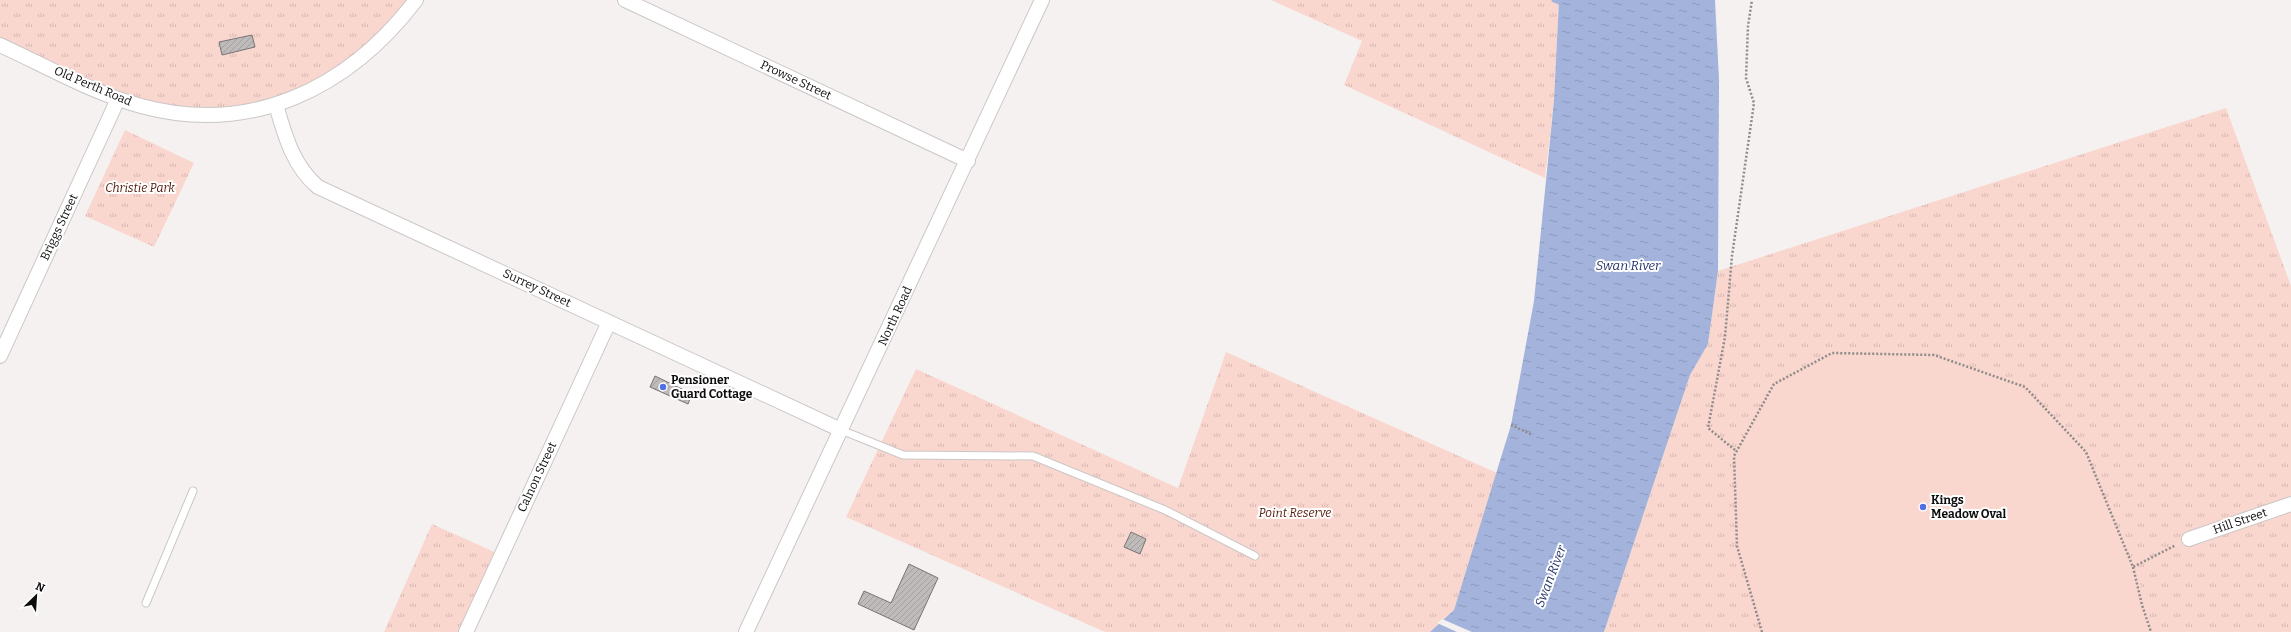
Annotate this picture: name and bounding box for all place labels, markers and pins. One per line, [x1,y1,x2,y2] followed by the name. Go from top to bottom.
[671,373,753,401] place label: Pensioner Guard Cottage
[658,382,668,392] marker: Pensioner Guard Cottage
[1931,493,2007,521] place label: Kings Meadow Oval
[1918,502,1928,512] marker: Kings Meadow Oval

